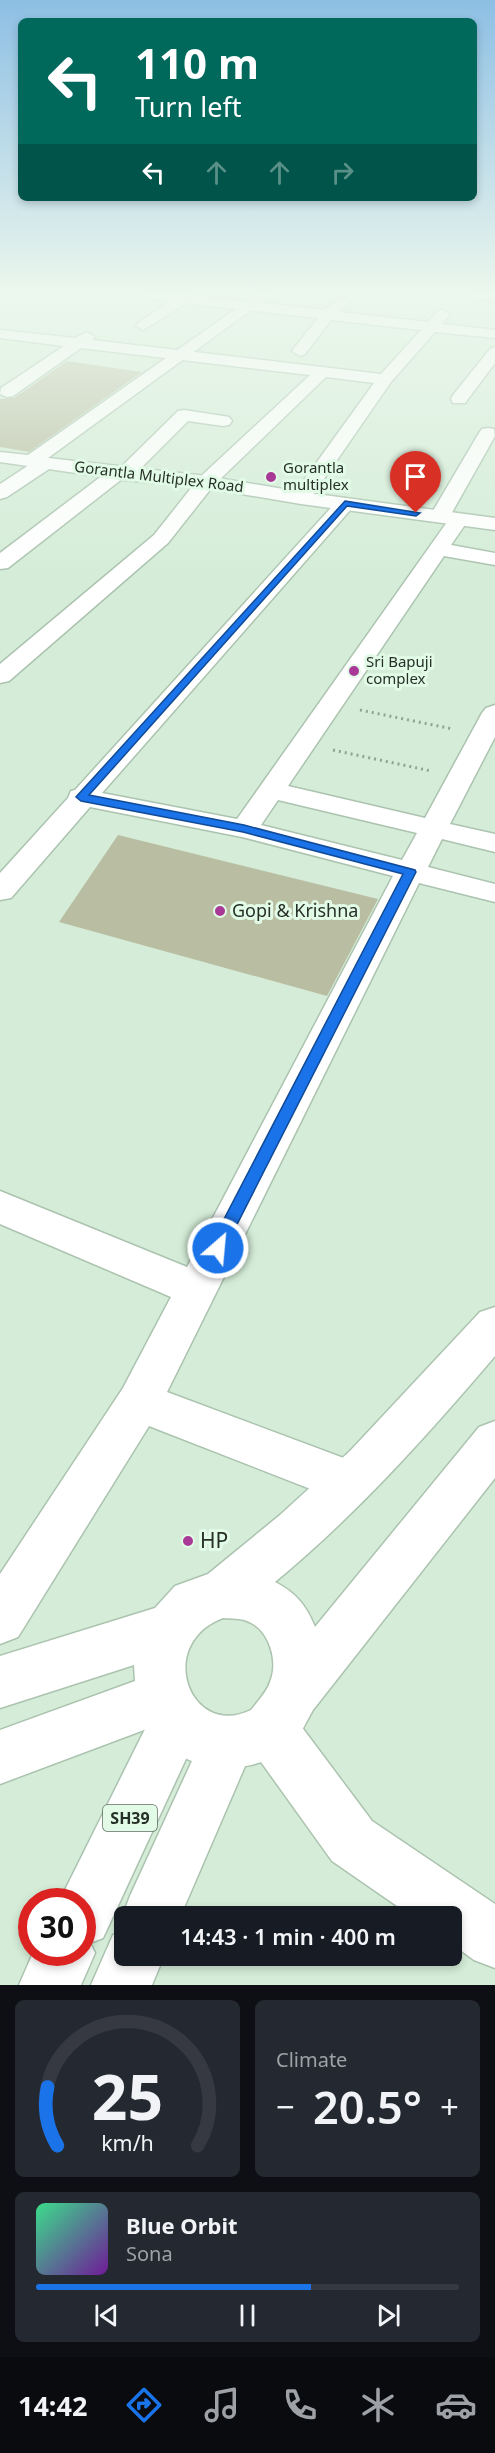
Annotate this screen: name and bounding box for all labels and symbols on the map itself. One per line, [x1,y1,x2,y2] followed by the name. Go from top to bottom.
[390,451,441,513] pin
[73,456,245,496] street label: Gorantla Multiplex Road
[283,457,349,494] place label: Gorantla multiplex
[264,470,278,484] marker: Gorantla multiplex
[366,651,433,688] place label: Sri Bapuji complex
[347,664,361,678] marker: Sri Bapuji complex
[232,898,358,922] place label: Gopi & Krishna
[213,904,227,918] marker: Gopi & Krishna
[186,1216,250,1280] position arrow
[200,1526,228,1554] place label: HP
[181,1534,195,1548] marker: HP
[103,1805,157,1831] road number: SH39
[18,1888,96,1966] speed limit sign: 30

